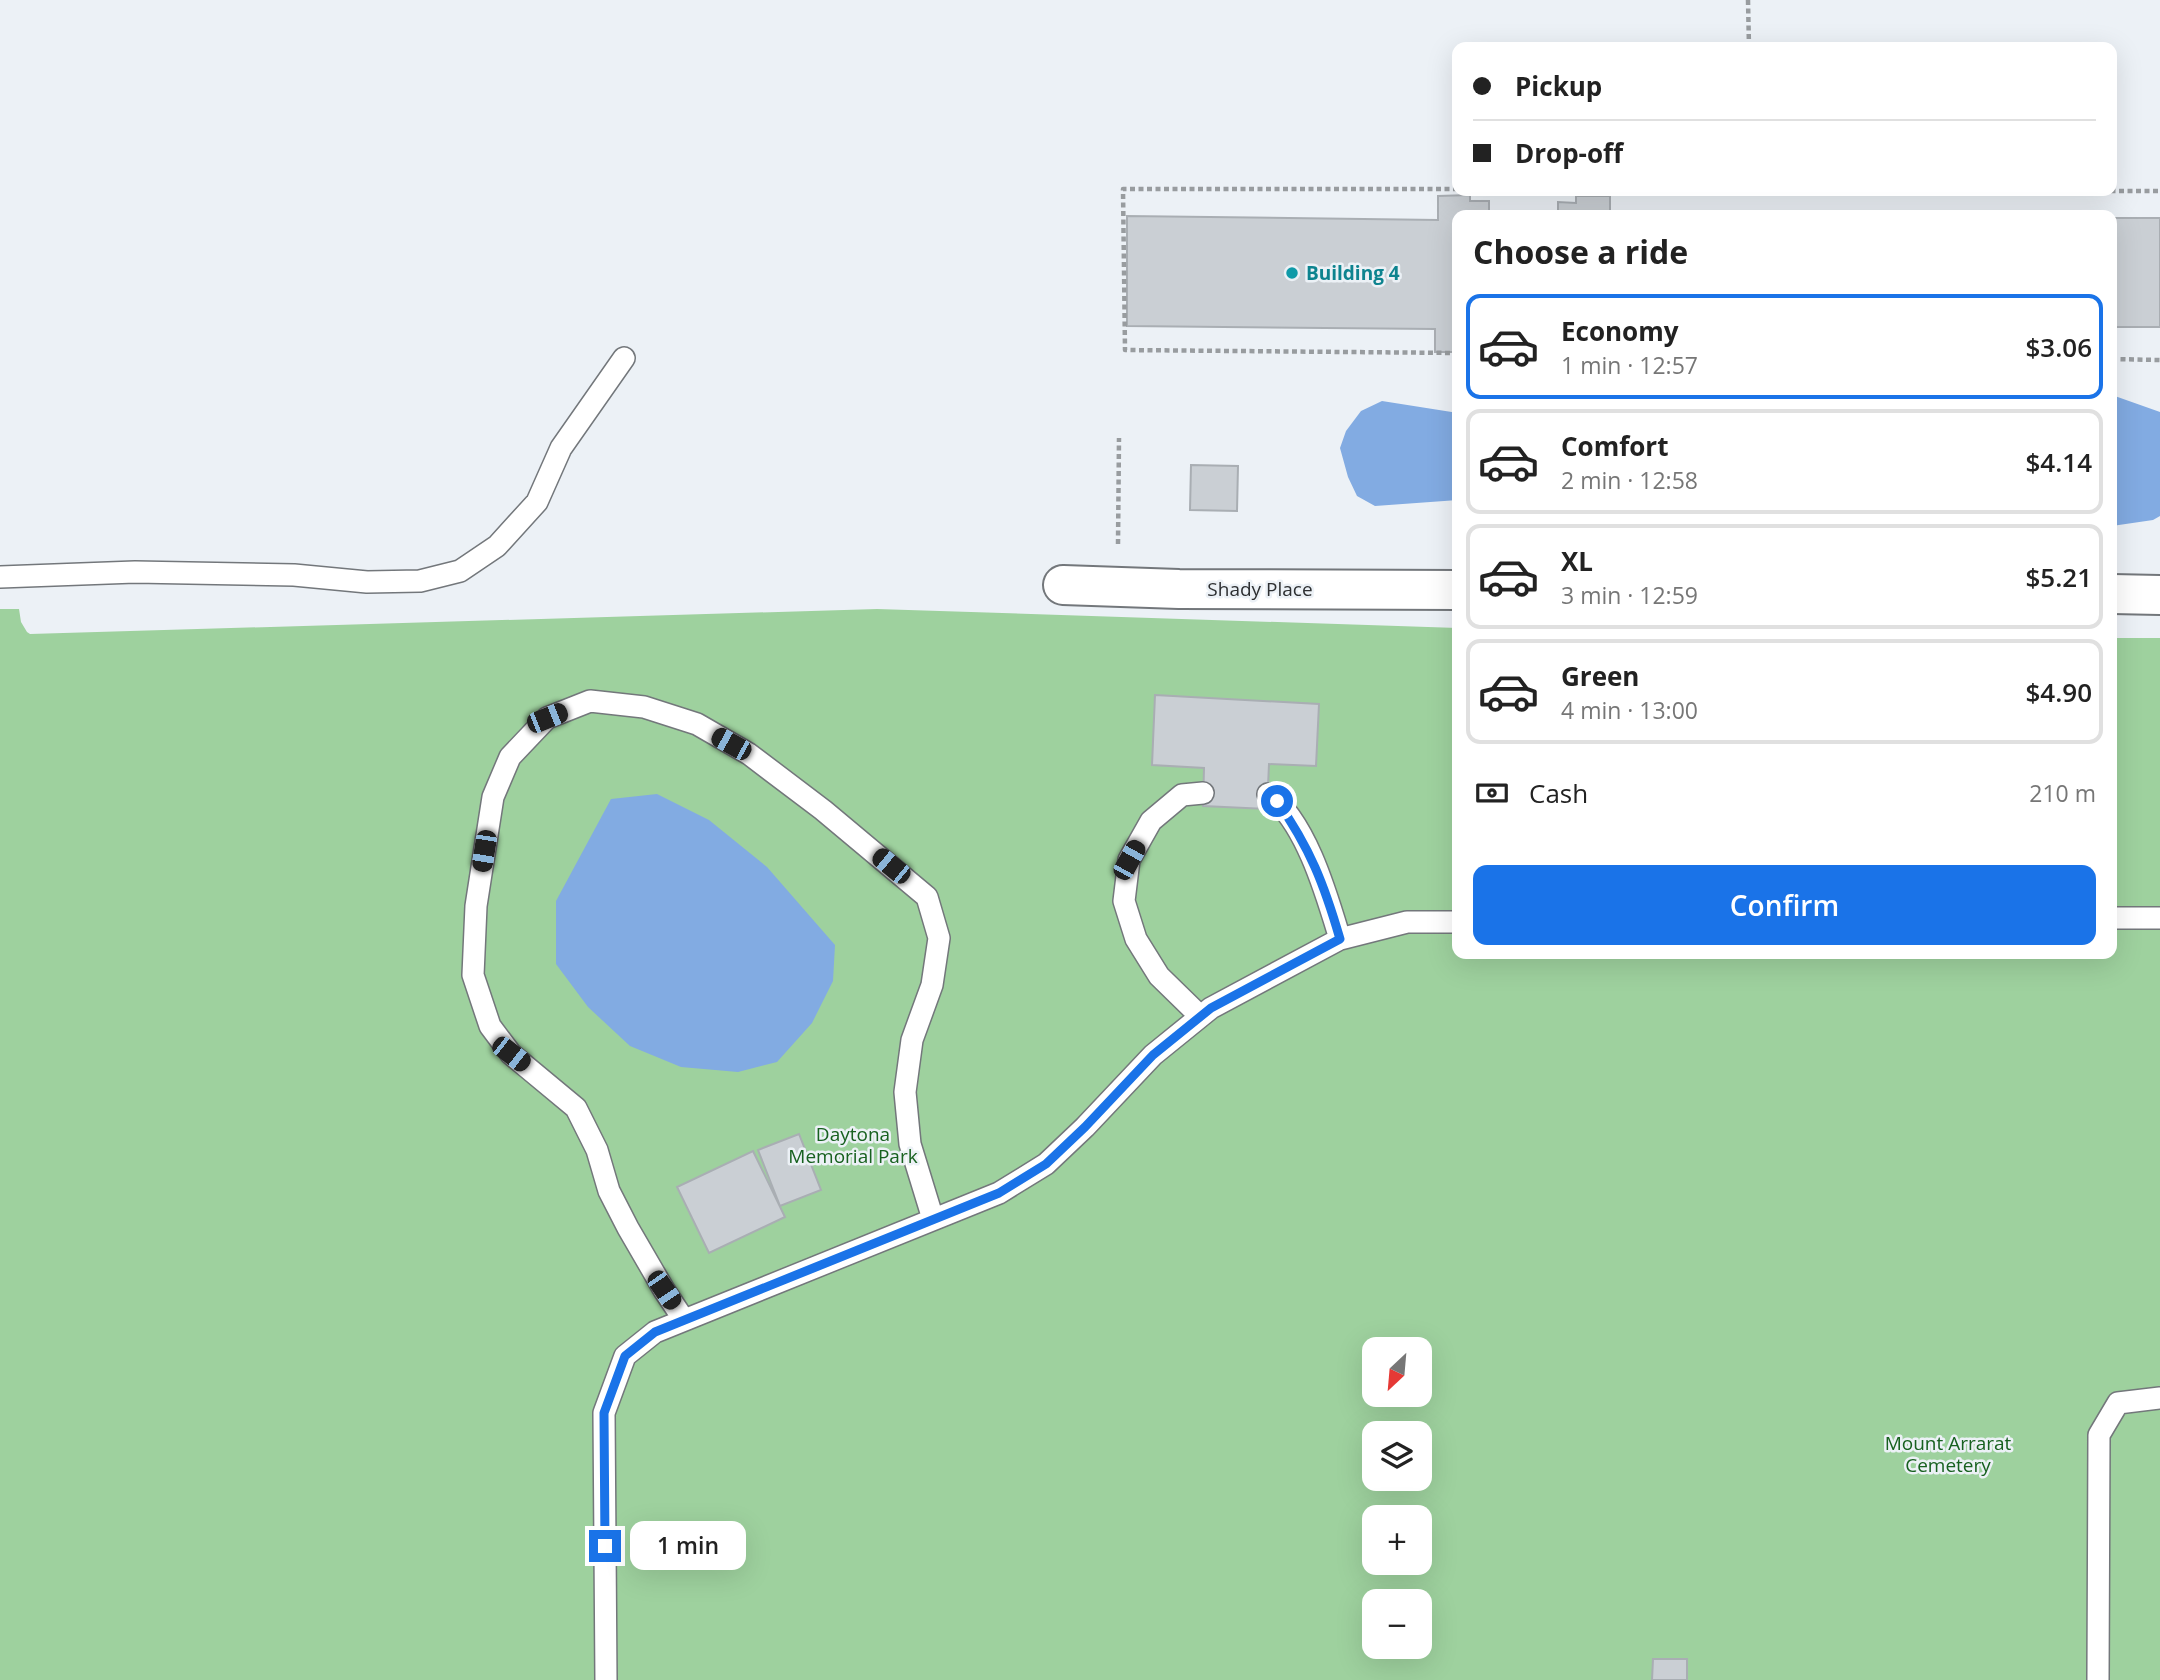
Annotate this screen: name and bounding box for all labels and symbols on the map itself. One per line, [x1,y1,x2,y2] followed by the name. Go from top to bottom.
[1306,260,1400,286] place label: Building 4
[1284,265,1300,281] marker: Building 4
[1207,576,1313,602] street label: Shady Place
[524,700,571,736] car
[708,725,755,763] car
[1261,785,1293,817] route start
[471,829,498,873] car
[1110,837,1149,883] car
[869,845,914,887] car
[488,1033,535,1075] car
[788,1121,918,1169] park label: Daytona Memorial Park
[644,1267,685,1313] car
[1362,1337,1432,1407] north arrow
[1885,1430,2012,1478] park label: Mount Arrarat Cemetery
[630,1522,745,1570] callout: 1 min
[589,1530,621,1562] route end

